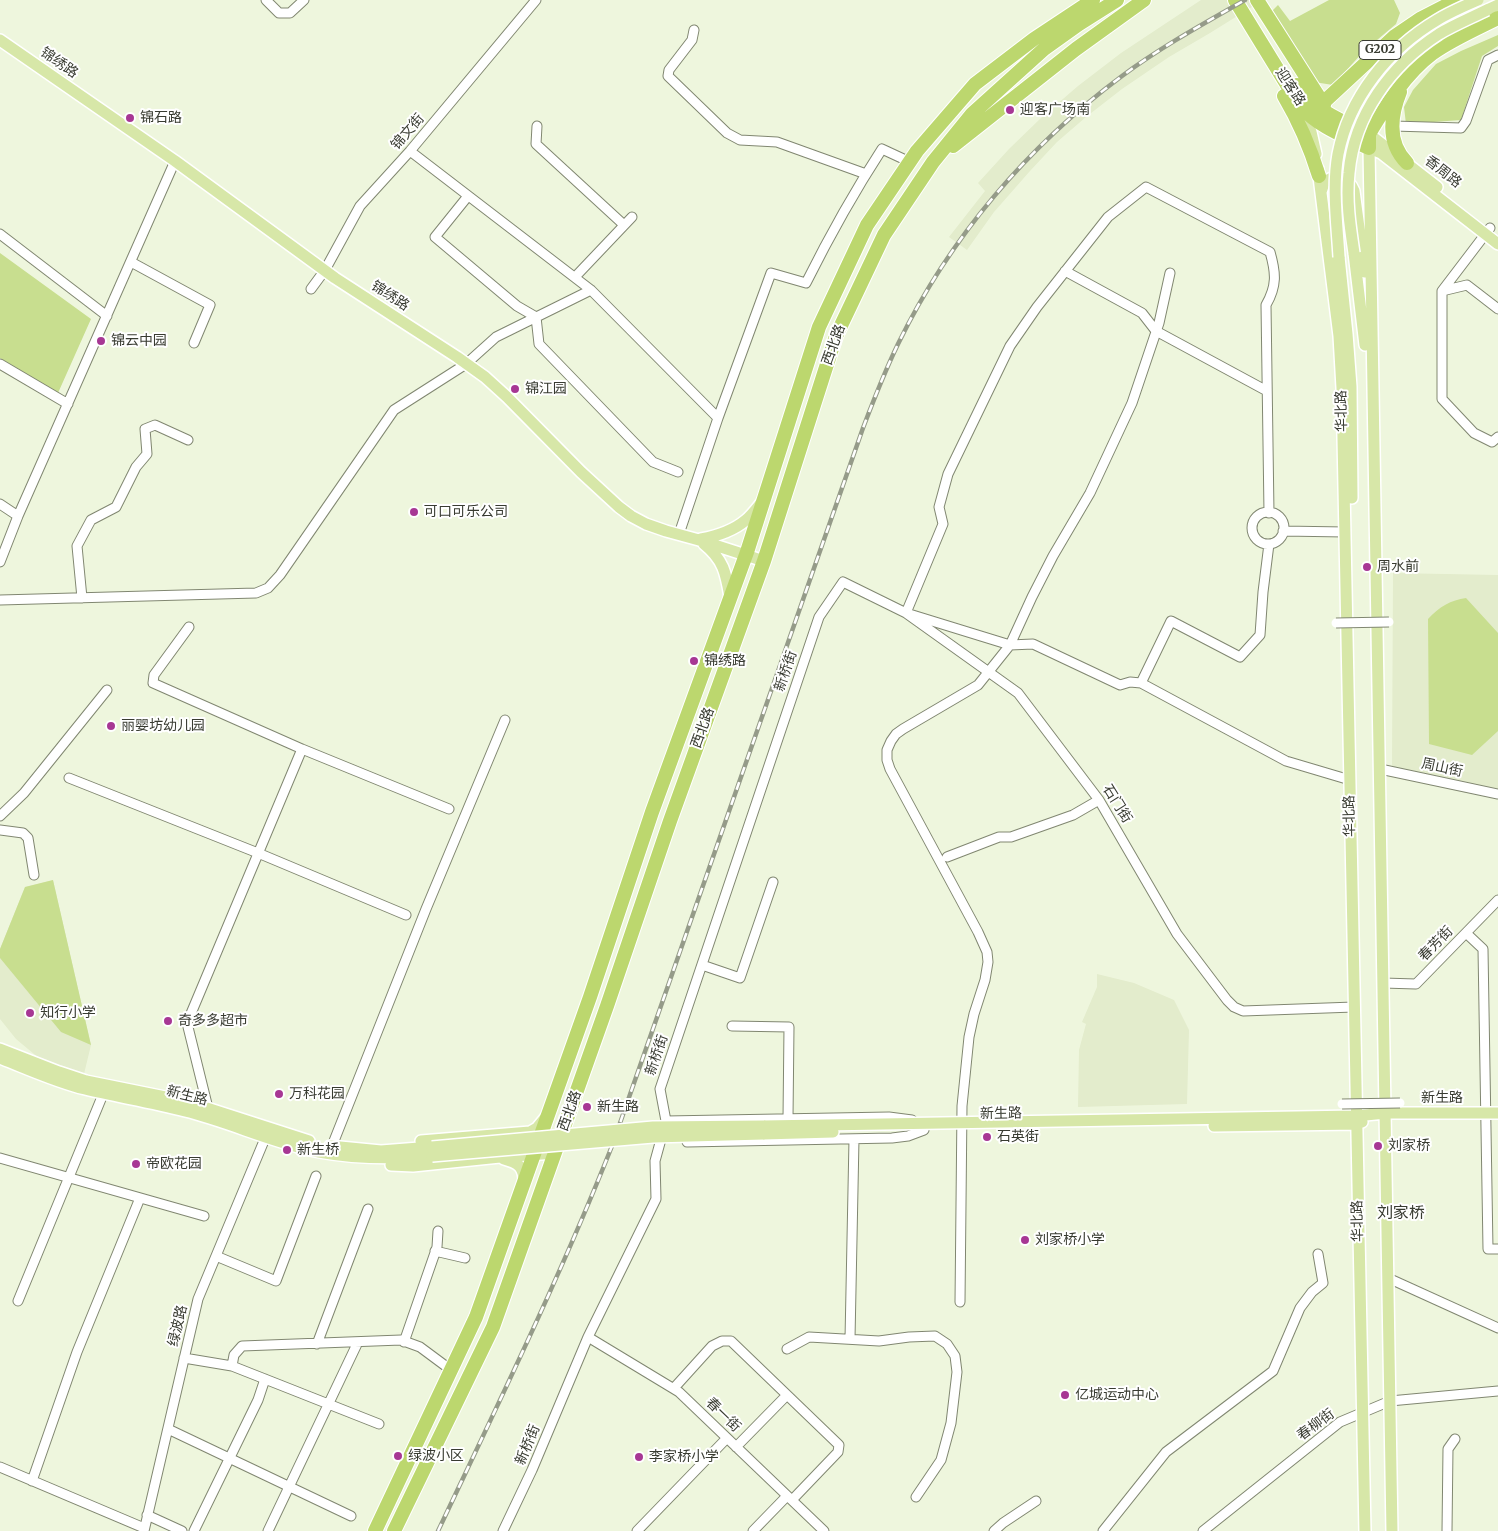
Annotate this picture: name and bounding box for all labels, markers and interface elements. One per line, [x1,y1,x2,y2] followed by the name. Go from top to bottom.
[1359,40,1401,60] road number: G202
[37,44,81,82] street label: 锦绣路
[1272,65,1308,109] street label: 迎客路
[1020,102,1090,118] place label: 迎客广场南
[1004,104,1016,116] marker: 迎客广场南
[140,110,182,126] place label: 锦石路
[388,111,428,153] street label: 锦文街
[124,112,136,124] marker: 锦石路
[1421,152,1465,192] street label: 香周路
[368,278,412,314] street label: 锦绣路
[819,322,849,368] street label: 西北路
[111,333,167,349] place label: 锦云中园
[95,335,107,347] marker: 锦云中园
[525,381,567,397] place label: 锦江园
[509,383,521,395] marker: 锦江园
[1333,390,1351,432] street label: 华北路
[424,504,508,520] place label: 可口可乐公司
[408,506,420,518] marker: 可口可乐公司
[1377,559,1419,575] place label: 周水前
[1361,561,1373,573] marker: 周水前
[771,648,801,694] street label: 新桥街
[704,653,746,669] place label: 锦绣路
[688,655,700,667] marker: 锦绣路
[688,705,718,751] street label: 西北路
[121,718,205,734] place label: 丽婴坊幼儿园
[105,720,117,732] marker: 丽婴坊幼儿园
[1420,755,1464,781] street label: 周山街
[1099,782,1135,826] street label: 石门街
[1341,795,1359,837] street label: 华北路
[1415,923,1457,965] street label: 春芳街
[40,1005,96,1021] place label: 知行小学
[24,1007,36,1019] marker: 知行小学
[178,1013,248,1029] place label: 奇多多超市
[162,1015,174,1027] marker: 奇多多超市
[642,1032,672,1078] street label: 新桥街
[165,1083,209,1109] street label: 新生路
[289,1086,345,1102] place label: 万科花园
[273,1088,285,1100] marker: 万科花园
[555,1088,585,1134] street label: 西北路
[1421,1090,1463,1106] street label: 新生路
[597,1099,639,1115] place label: 新生路
[581,1101,593,1113] marker: 新生路
[980,1105,1022,1123] street label: 新生路
[997,1129,1039,1145] place label: 石英街
[981,1131,993,1143] marker: 石英街
[1388,1138,1430,1154] place label: 刘家桥
[1372,1140,1384,1152] marker: 刘家桥
[297,1142,339,1158] place label: 新生桥
[281,1144,293,1156] marker: 新生桥
[146,1156,202,1172] place label: 帝欧花园
[130,1158,142,1170] marker: 帝欧花园
[1349,1200,1367,1242] street label: 华北路
[1377,1203,1425,1223] district label: 刘家桥
[1035,1232,1105,1248] place label: 刘家桥小学
[1019,1234,1031,1246] marker: 刘家桥小学
[165,1304,191,1348] street label: 绿波路
[1075,1387,1159,1403] place label: 亿城运动中心
[1059,1389,1071,1401] marker: 亿城运动中心
[702,1394,744,1436] street label: 春一街
[1294,1406,1338,1444] street label: 春柳街
[512,1422,544,1468] street label: 新桥街
[408,1448,464,1464] place label: 绿波小区
[649,1449,719,1465] place label: 李家桥小学
[392,1450,404,1462] marker: 绿波小区
[633,1451,645,1463] marker: 李家桥小学

